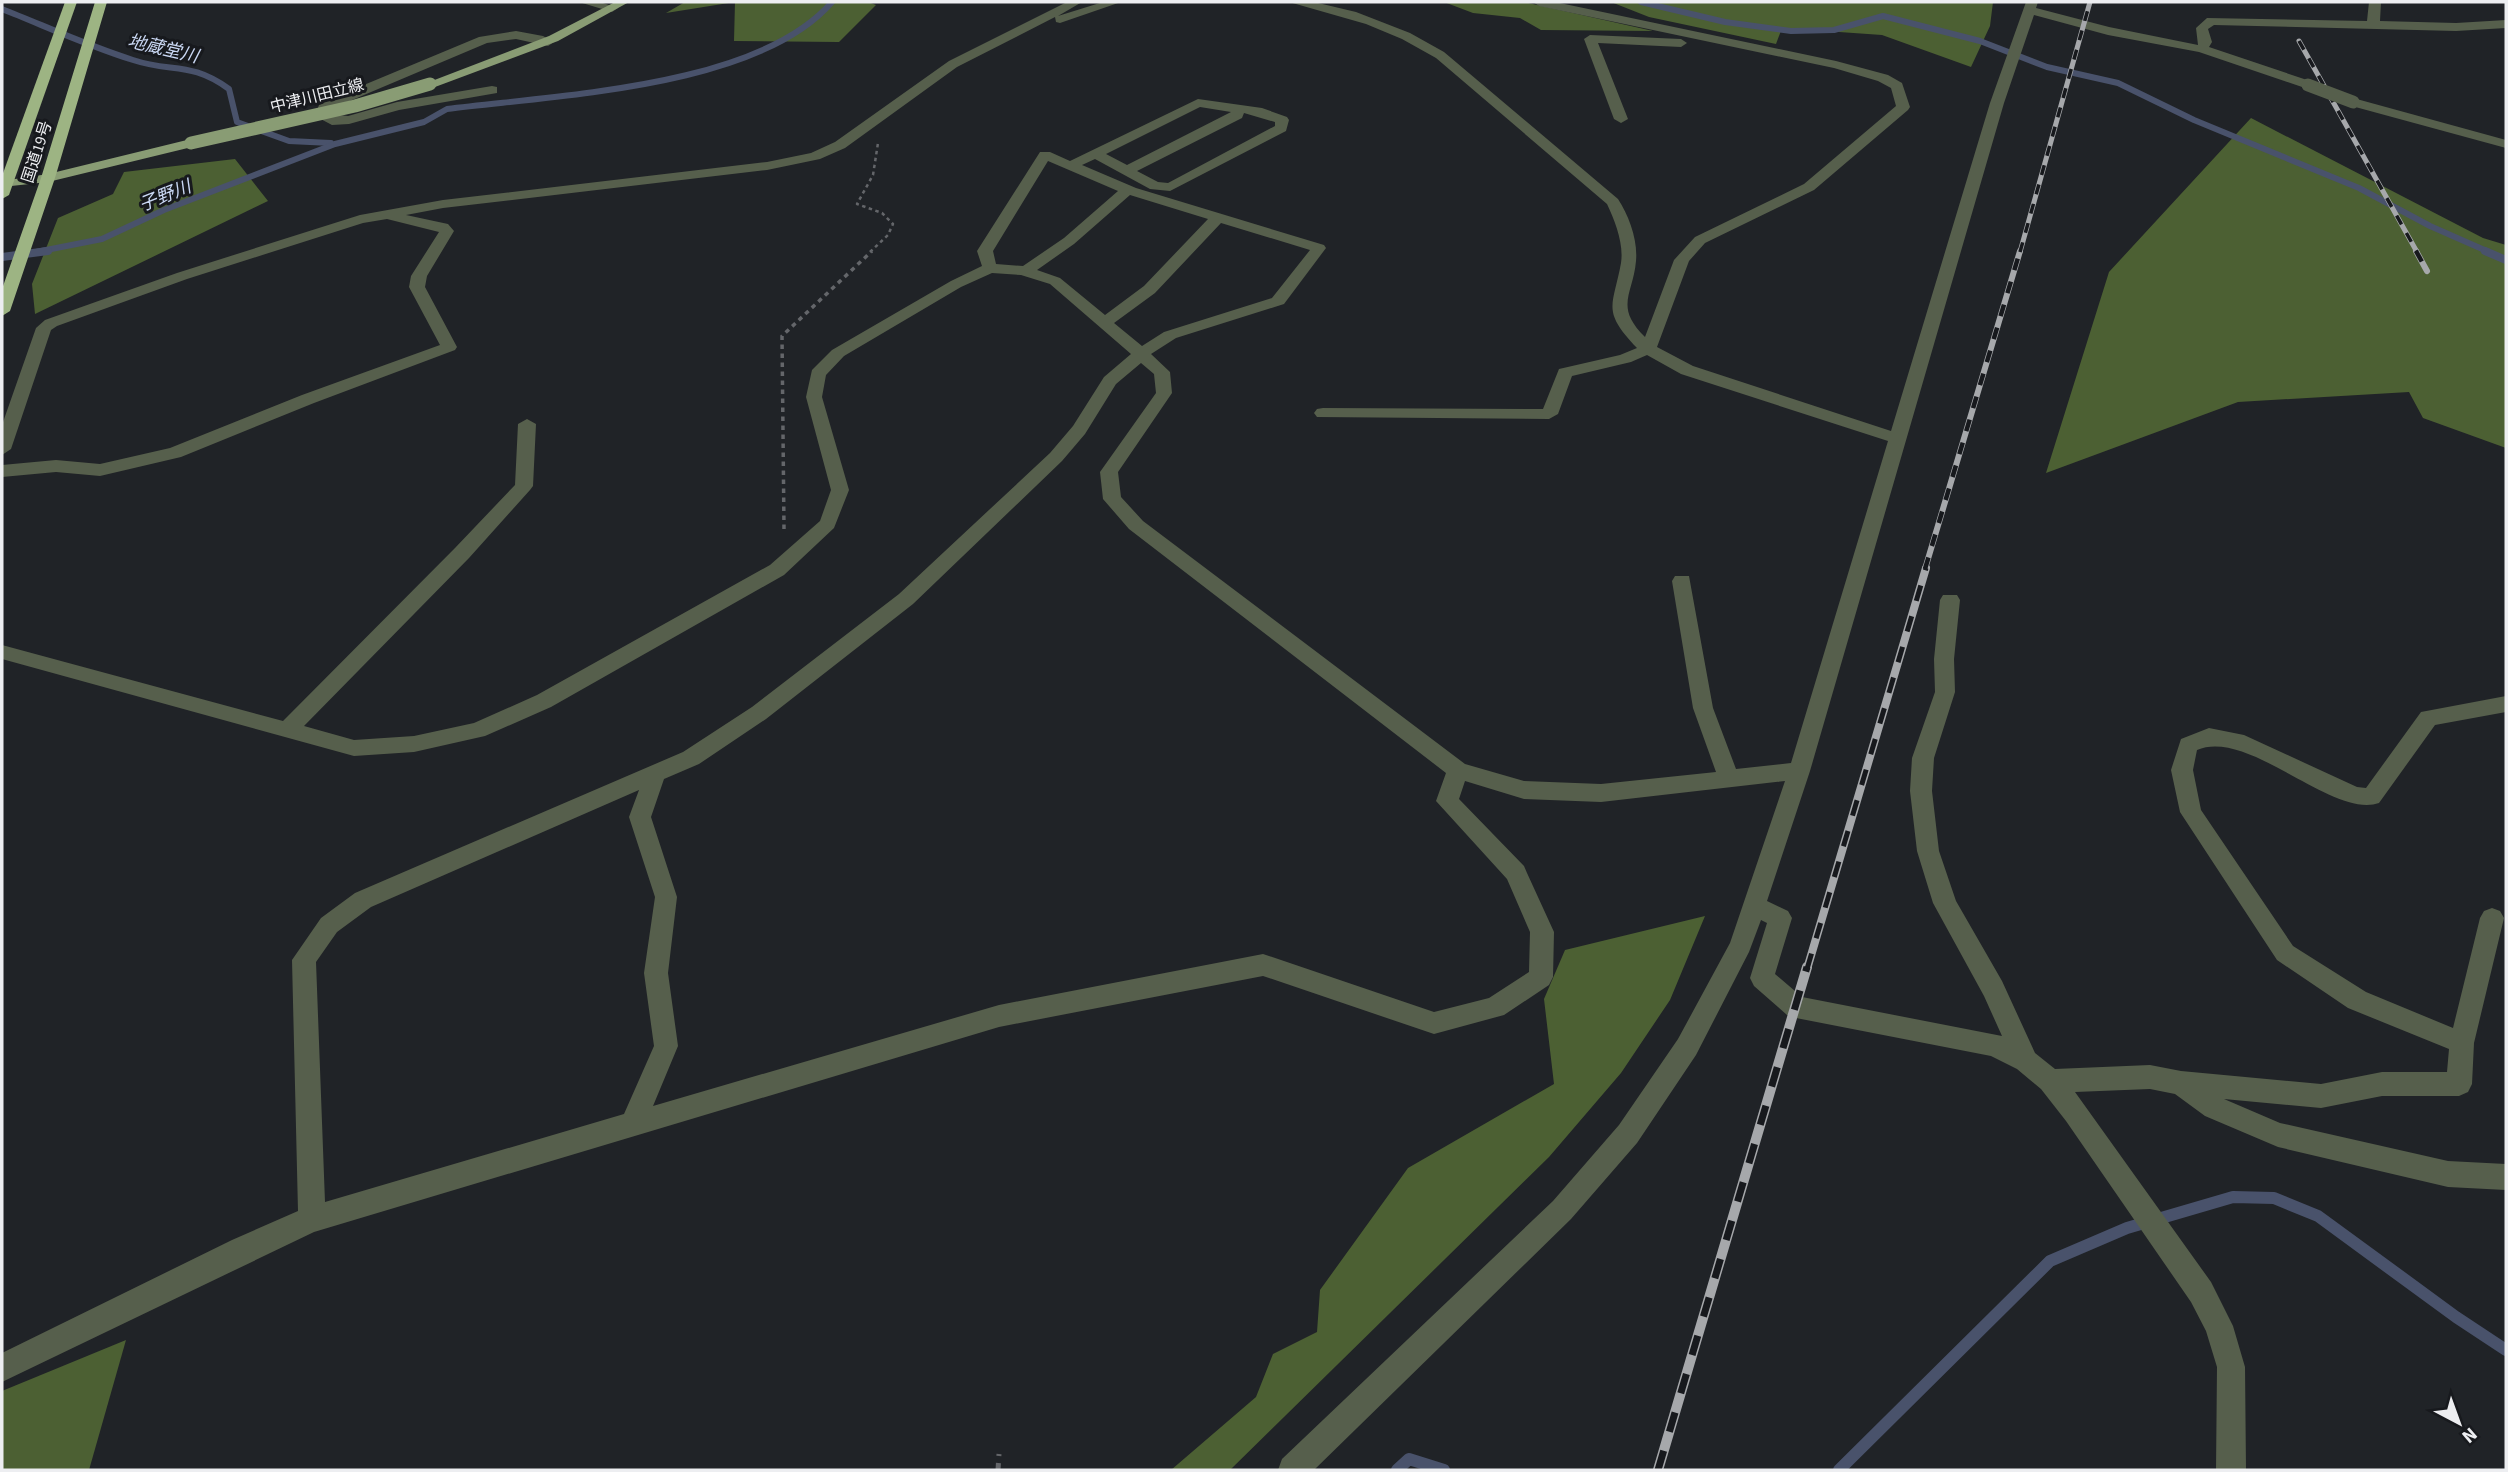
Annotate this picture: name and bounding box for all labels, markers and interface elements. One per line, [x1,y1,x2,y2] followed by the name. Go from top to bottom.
[125,29,203,70] water label: 地蔵堂川
[268,74,366,118] street label: 中津川田立線
[17,118,57,186] street label: 国道19号
[135,174,197,218] water label: 子野川
[2424,1388,2494,1458] north arrow
[2456,1420,2483,1449] text: N

